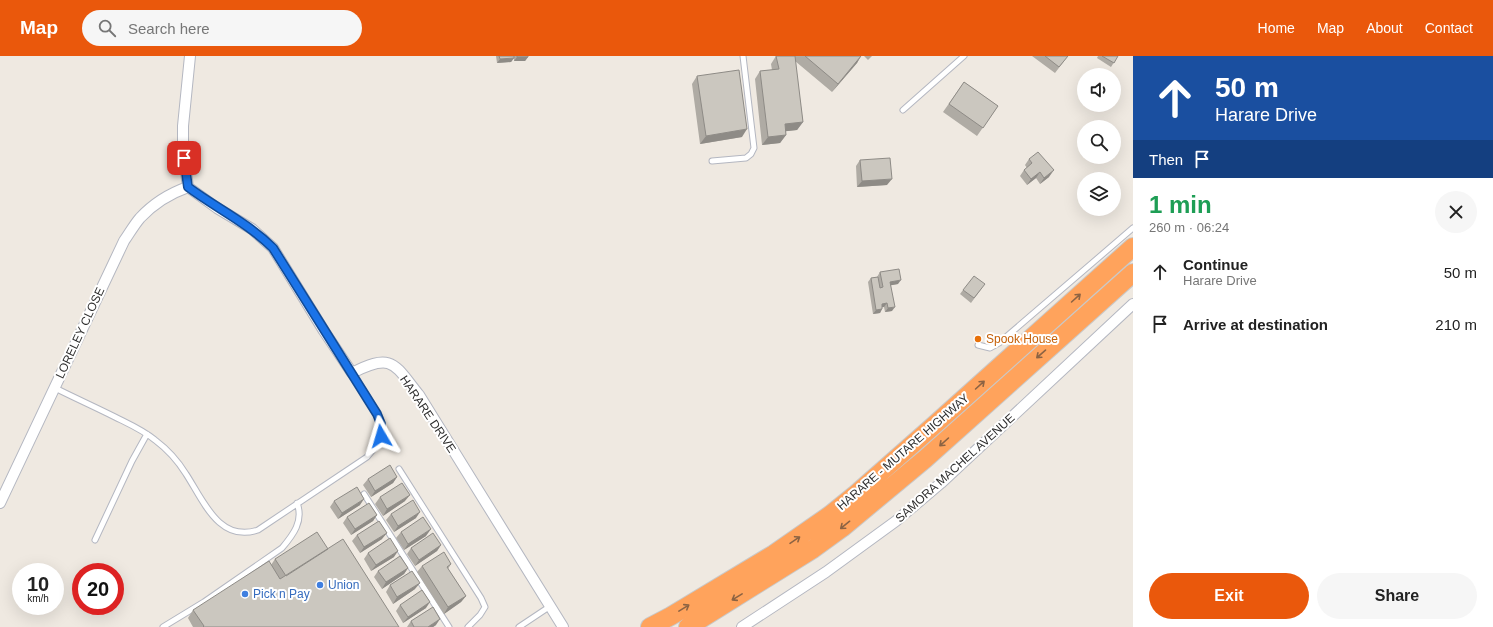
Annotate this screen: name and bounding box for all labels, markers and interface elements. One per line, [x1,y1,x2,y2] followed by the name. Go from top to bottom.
[82,10,362,46] search box
[20,17,58,38] text: Map
[96,17,118,39] icon: search
[128,20,210,37] text: Search here
[1258,20,1295,36] text: Home
[1317,20,1344,36] text: Map
[1366,20,1403,36] text: About
[1425,20,1473,36] text: Contact
[1077,68,1121,216] map controls
[1077,68,1121,112] button: sound
[1149,72,1201,124] icon: ahead
[1215,72,1279,103] text: 50 m
[1215,105,1317,125] text: Harare Drive
[1077,120,1121,164] button: search
[167,141,201,175] pin
[173,147,195,169] icon: arrive
[1191,148,1213,170] icon: arrive
[1149,151,1183,168] text: Then
[1077,172,1121,216] button: layers
[1149,191,1212,218] text: 1 min
[1435,191,1477,233] button: close
[1149,220,1229,235] text: 260 m · 06:24
[1183,256,1248,273] text: Continue
[1149,261,1171,283] icon: ahead
[1444,264,1477,281] text: 50 m
[1183,273,1257,288] text: Harare Drive
[53,285,107,381] street label: LORELEY CLOSE
[1071,293,1082,302] one-way arrow
[1149,313,1171,335] icon: arrive
[1183,316,1328,333] text: Arrive at destination
[1435,316,1477,333] text: 210 m
[986,332,1058,346] place label: Spook House
[973,334,983,344] marker: Spook House
[1036,350,1046,359] one-way arrow
[397,373,459,455] street label: HARARE DRIVE
[975,380,985,389] one-way arrow
[834,391,972,513] street label: HARARE - MUTARE HIGHWAY
[893,411,1017,525] street label: SAMORA MACHEL AVENUE
[360,415,402,457] position arrow
[939,437,950,446] one-way arrow
[840,521,850,530] one-way arrow
[789,536,800,544] one-way arrow
[72,563,124,615] speed limit sign: 20
[27,573,49,595] text: 10
[1149,573,1309,619] button: Exit
[1317,573,1477,619] button: Share
[328,578,359,592] place label: Union
[315,580,325,590] marker: Union
[253,587,310,601] place label: Pick n Pay
[240,589,250,599] marker: Pick n Pay
[27,593,49,604] text: km/h
[732,593,743,601] one-way arrow
[678,604,689,612] one-way arrow

